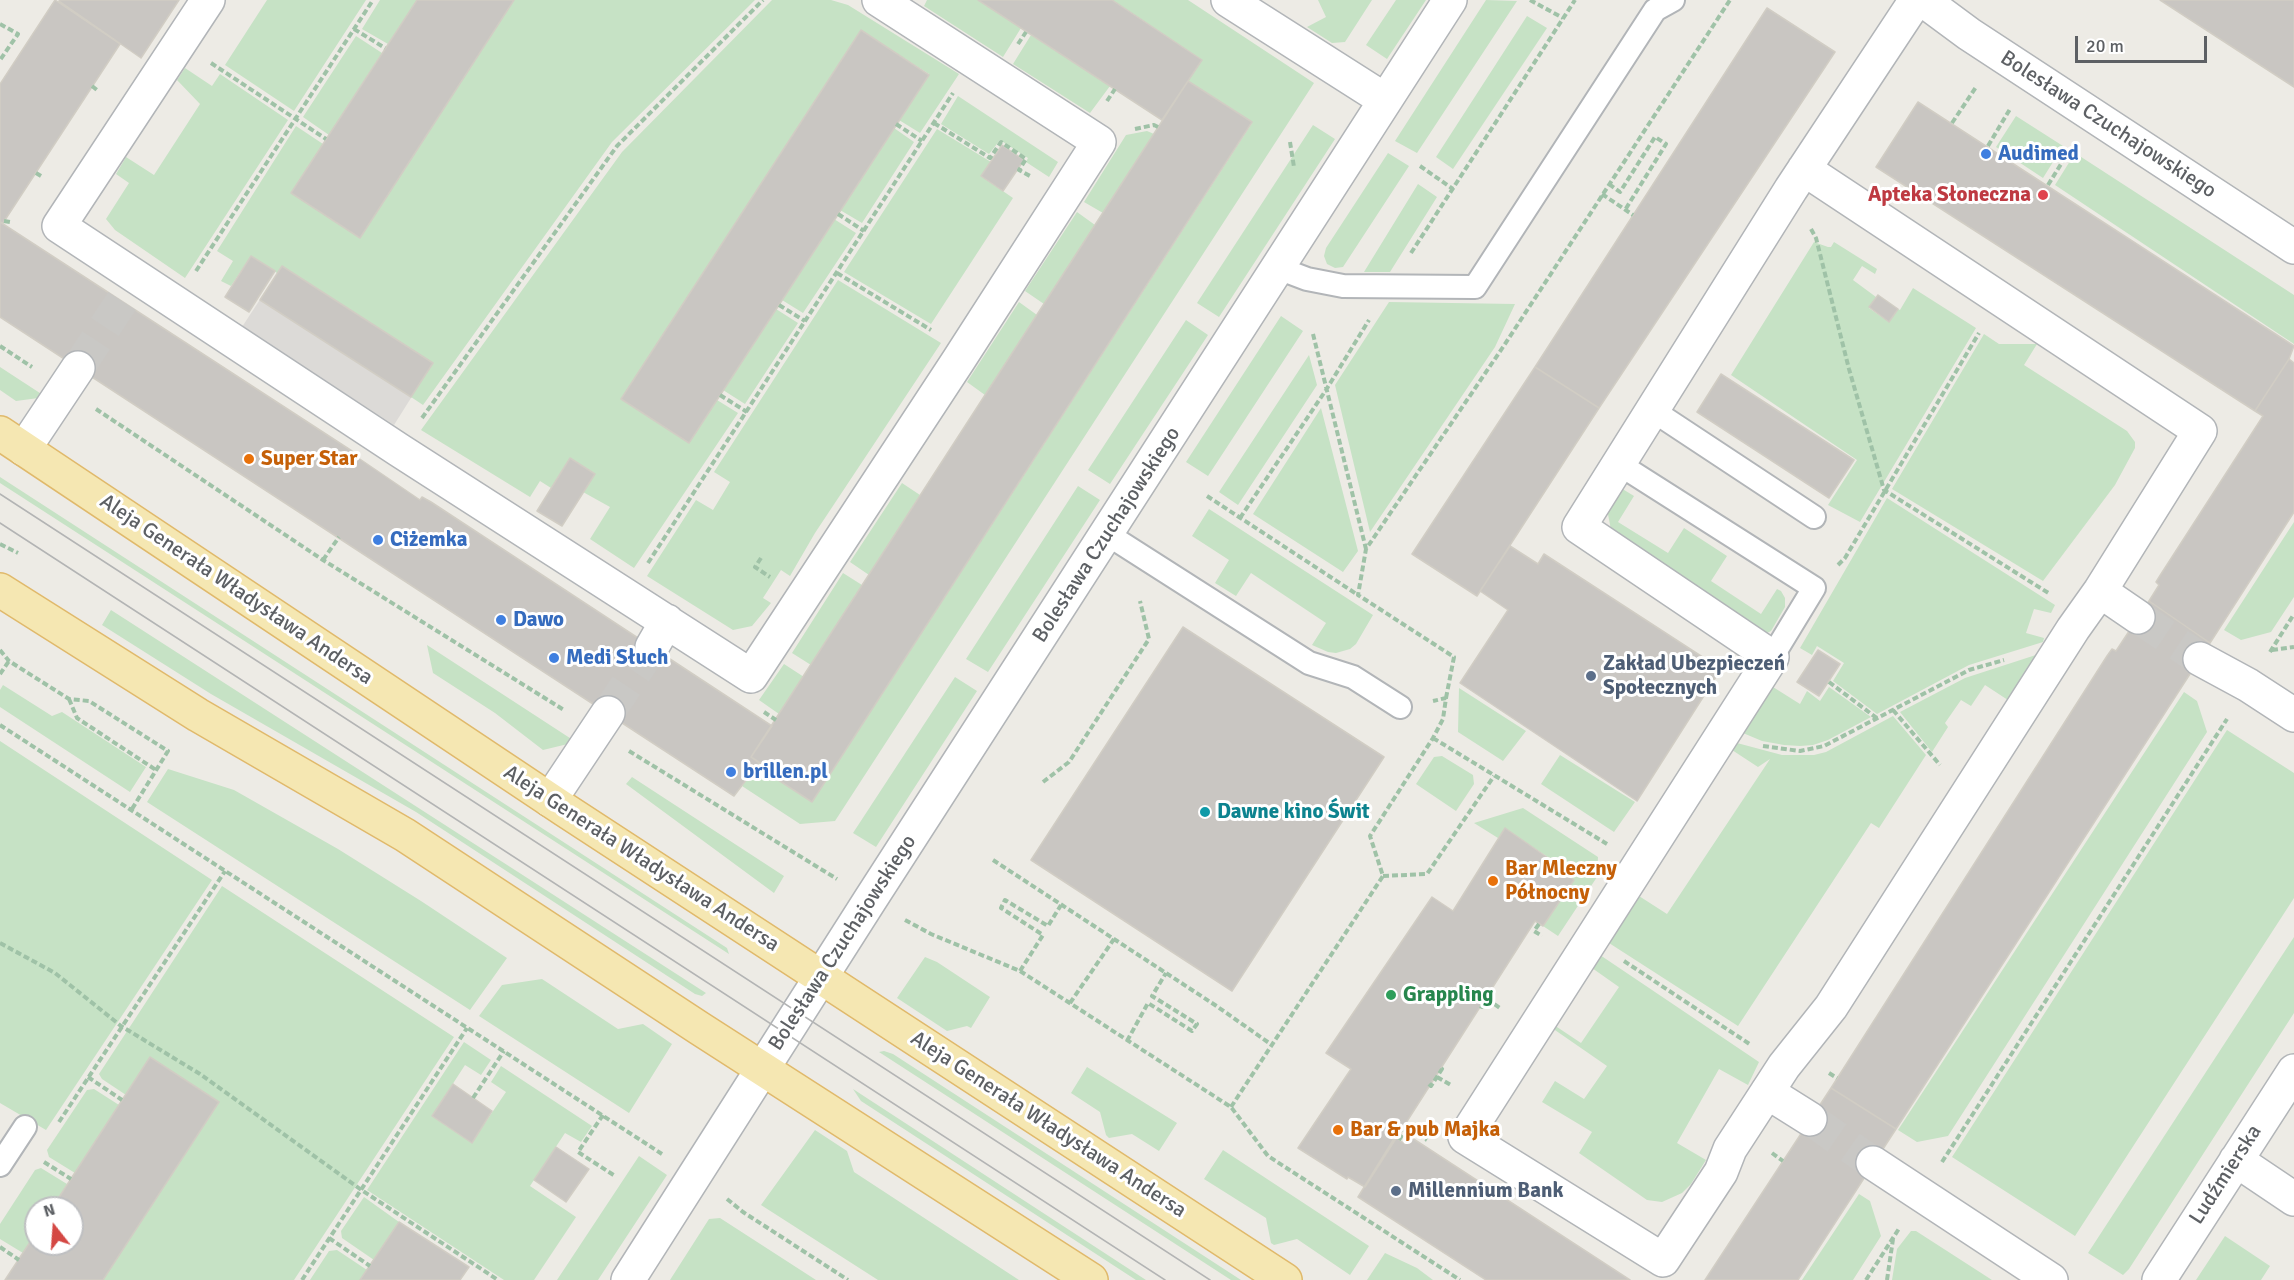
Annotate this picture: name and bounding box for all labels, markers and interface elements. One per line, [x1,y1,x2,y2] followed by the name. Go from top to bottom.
[2078,24,2210,62] scale bar
[2086,35,2124,57] text: 20 m
[1995,46,2221,204] street label: Bolesława Czuchajowskiego
[1998,141,2079,167] place label: Audimed
[1979,147,1993,161] marker: Audimed
[1868,182,2031,208] place label: Apteka Słoneczna
[2036,188,2050,202] marker: Apteka Słoneczna
[1028,422,1186,648] street label: Bolesława Czuchajowskiego
[261,446,358,472] place label: Super Star
[242,452,256,466] marker: Super Star
[95,489,377,691] street label: Aleja Generała Władysława Andersa
[390,527,467,553] place label: Ciżemka
[371,533,385,547] marker: Ciżemka
[513,607,564,633] place label: Dawo
[494,613,508,627] marker: Dawo
[566,645,668,671] place label: Medi Słuch
[547,651,561,665] marker: Medi Słuch
[1603,651,1785,701] place label: Zakład Ubezpieczeń Społecznych
[1584,669,1598,683] marker: Zakład Ubezpieczeń Społecznych
[743,759,828,785] place label: brillen.pl
[499,760,783,958] street label: Aleja Generała Władysława Andersa
[724,765,738,779] marker: brillen.pl
[1217,799,1370,825] place label: Dawne kino Świt
[1198,805,1212,819] marker: Dawne kino Świt
[764,830,922,1056] street label: Bolesława Czuchajowskiego
[1505,856,1617,906] place label: Bar Mleczny Północny
[1486,874,1500,888] marker: Bar Mleczny Północny
[1403,982,1494,1008] place label: Grappling
[1384,988,1398,1002] marker: Grappling
[906,1026,1190,1224] street label: Aleja Generała Władysława Andersa
[1350,1117,1500,1143] place label: Bar & pub Majka
[2185,1121,2267,1229] street label: Ludźmierska
[1331,1123,1345,1137] marker: Bar & pub Majka
[1408,1178,1563,1204] place label: Millennium Bank
[1389,1184,1403,1198] marker: Millennium Bank
[24,1196,84,1256] north arrow
[41,1200,58,1222] text: N

